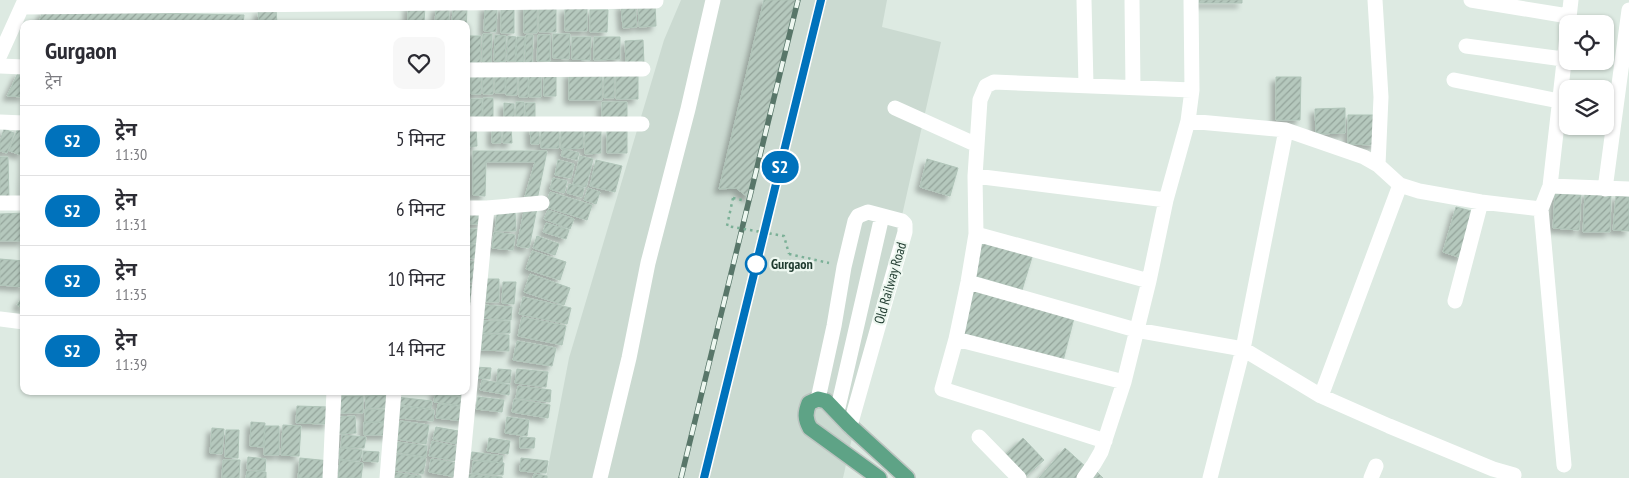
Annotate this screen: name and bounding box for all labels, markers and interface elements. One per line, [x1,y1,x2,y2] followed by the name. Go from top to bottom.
[1559,15,1614,135] map controls
[1559,15,1614,70] button: locate
[45,35,117,66] text: Gurgaon
[393,37,445,89] button: heart
[45,70,62,90] text: ट्रेन
[1559,80,1614,135] button: layers
[115,117,137,141] text: ट्रेन
[396,127,445,151] text: 5 मिनट
[64,129,81,152] text: S2
[115,144,147,164] text: 11:30
[758,151,802,183] line badge: S2
[772,155,788,178] text: S2
[115,187,137,211] text: ट्रेन
[396,197,445,221] text: 6 मिनट
[64,199,81,222] text: S2
[115,214,147,234] text: 11:31
[870,240,910,326] street label: Old Railway Road
[745,253,767,275] marker: Gurgaon
[771,255,813,273] place label: Gurgaon
[115,257,137,281] text: ट्रेन
[387,267,445,291] text: 10 मिनट
[64,269,81,292] text: S2
[115,284,147,304] text: 11:35
[115,327,137,351] text: ट्रेन
[387,337,445,361] text: 14 मिनट
[64,339,81,362] text: S2
[115,354,147,374] text: 11:39

